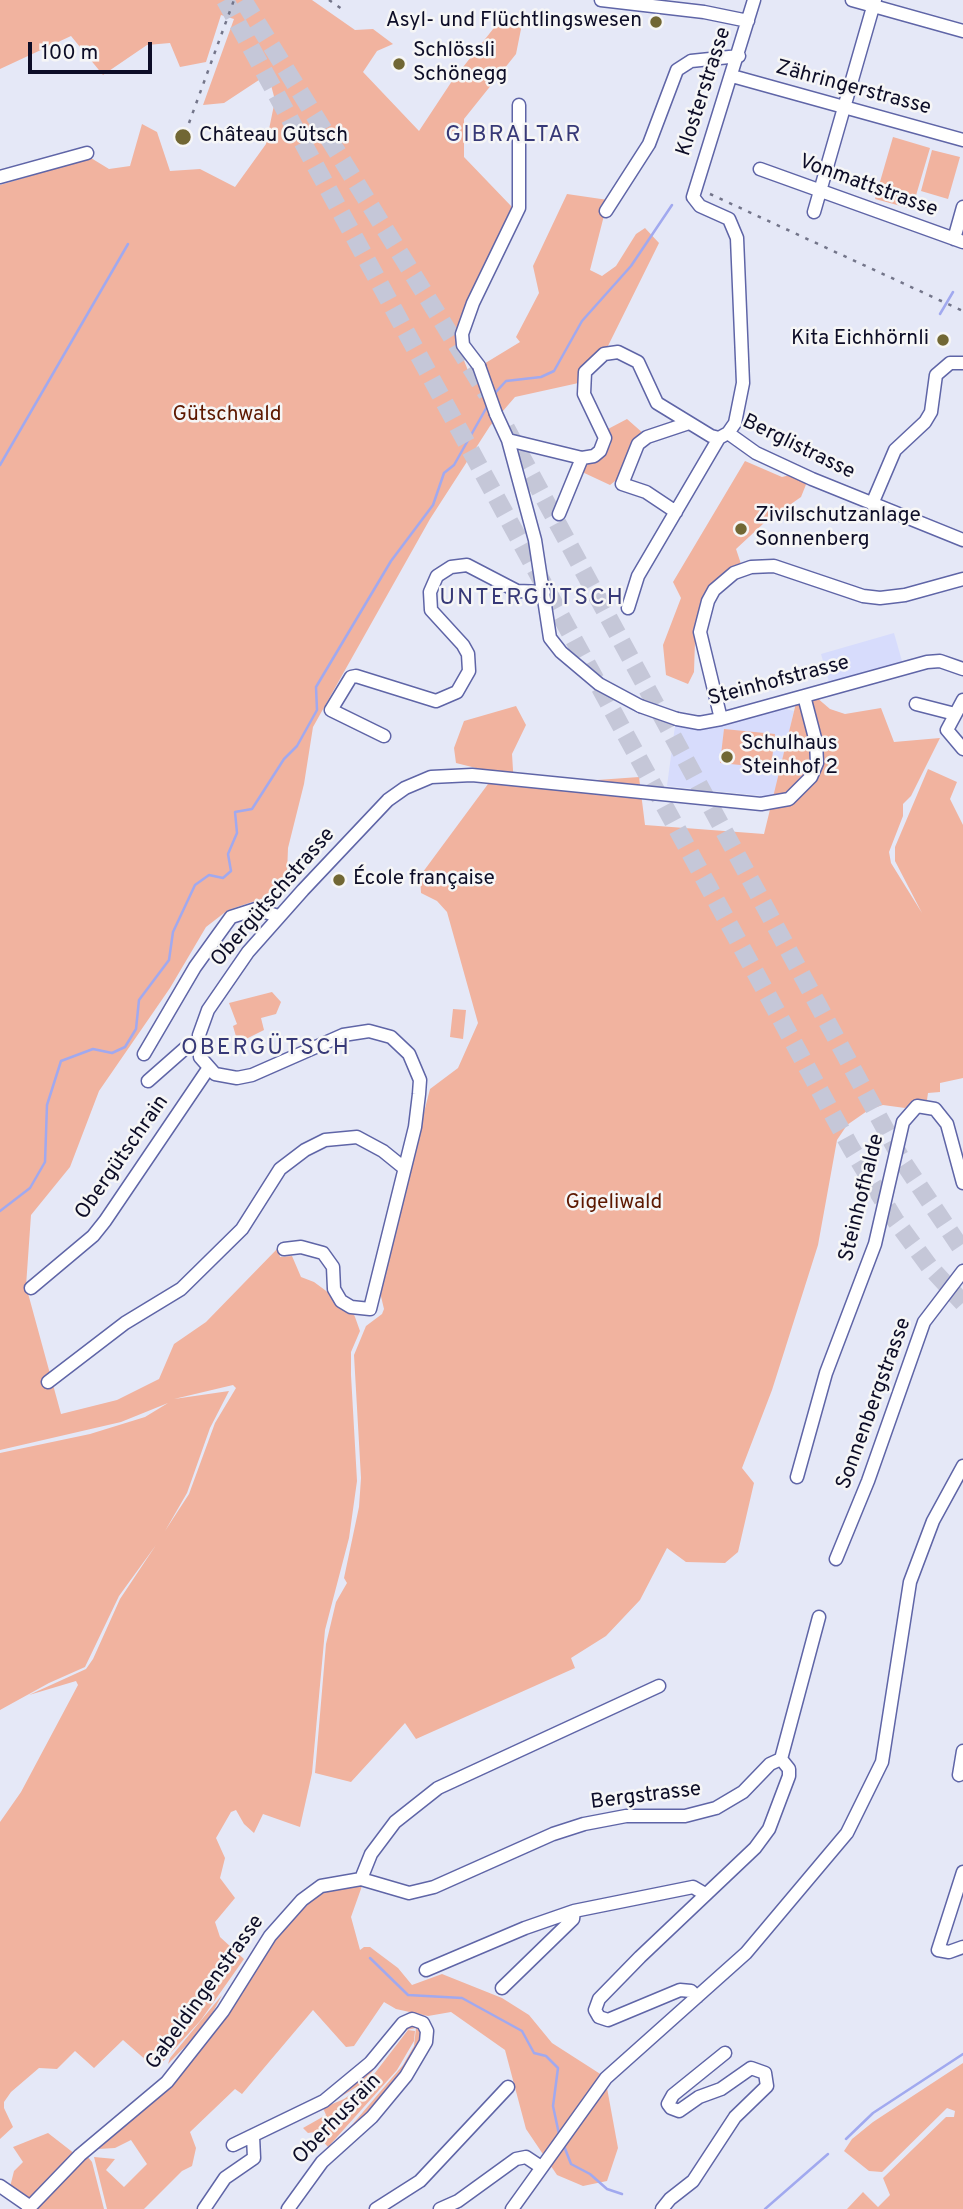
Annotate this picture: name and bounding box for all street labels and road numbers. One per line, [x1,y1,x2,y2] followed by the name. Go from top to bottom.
[672,24,738,160] street label: Klosterstrasse
[773,56,933,122] street label: Zähringerstrasse
[795,150,941,224] street label: Vonmattstrasse
[738,410,858,486] street label: Berglistrasse
[706,651,852,713] street label: Steinhofstrasse
[207,823,341,973] street label: Obergütschstrasse
[71,1091,175,1225] street label: Obergütschrain
[835,1132,891,1264] street label: Steinhofhalde
[832,1315,918,1493] street label: Sonnenbergstrasse
[589,1778,703,1816] street label: Bergstrasse
[141,1911,271,2075] street label: Gabeldingenstrasse
[288,2069,388,2171] street label: Oberhusrain

